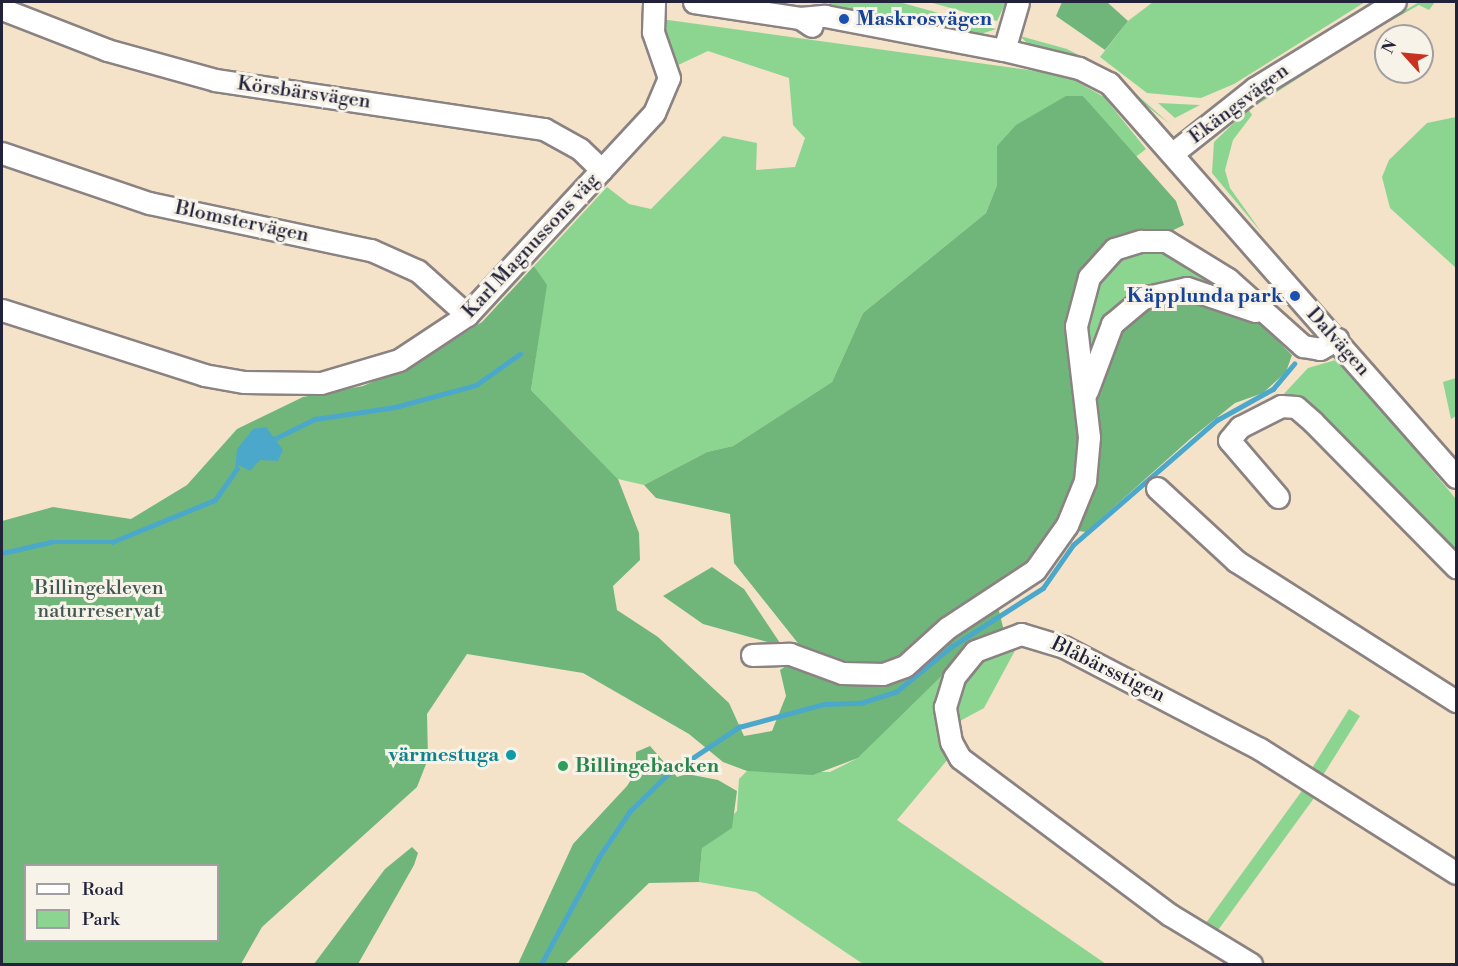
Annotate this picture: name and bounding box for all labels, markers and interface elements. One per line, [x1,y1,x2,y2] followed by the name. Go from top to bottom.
[856,7,992,31] place label: Maskrosvägen
[837,12,851,26] marker: Maskrosvägen
[1374,24,1434,84] north arrow
[1378,37,1402,57] text: N
[1184,59,1294,149] street label: Ekängsvägen
[236,72,372,114] street label: Körsbärsvägen
[458,169,604,323] street label: Karl Magnussons väg
[173,196,311,248] street label: Blomstervägen
[1127,284,1283,308] place label: Käpplunda park
[1288,289,1302,303] marker: Käpplunda park
[1301,303,1375,381] street label: Dalvägen
[34,577,164,624] park label: Billingekleven naturreservat
[1047,632,1169,708] street label: Blåbärsstigen
[388,743,499,767] place label: värmestuga
[504,748,518,762] marker: värmestuga
[575,754,719,778] place label: Billingebacken
[556,759,570,773] marker: Billingebacken
[24,864,219,942] legend
[82,878,124,901] text: Road
[82,908,119,931] text: Park

